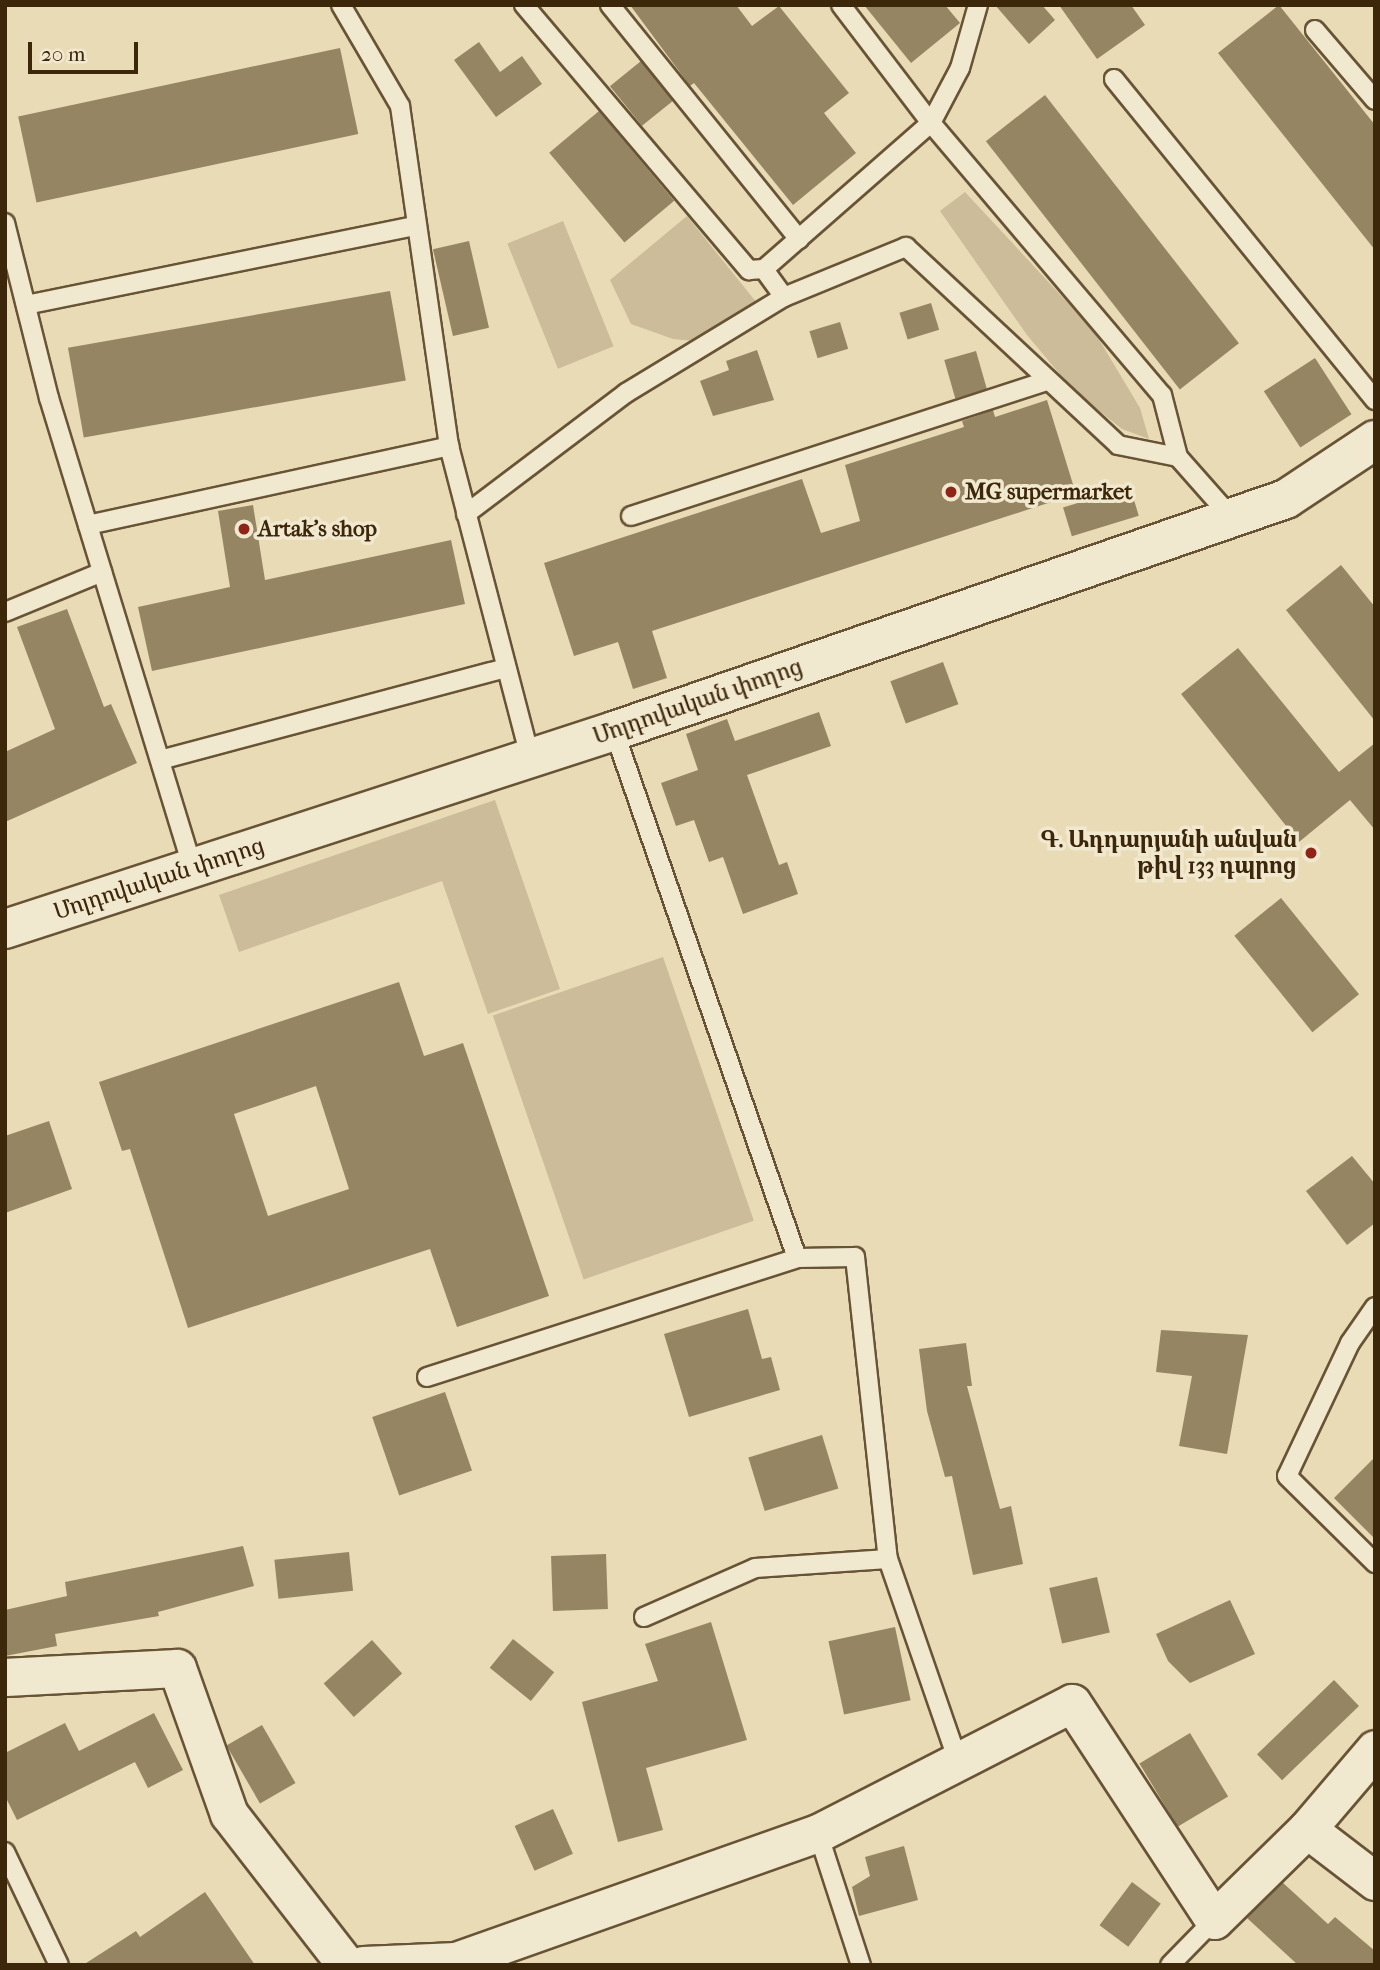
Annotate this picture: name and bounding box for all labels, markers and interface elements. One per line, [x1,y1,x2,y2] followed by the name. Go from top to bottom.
[32,28,142,72] scale bar
[41,42,85,66] text: 20 m
[965,478,1133,506] place label: MG supermarket
[943,484,959,500] marker: MG supermarket
[258,515,377,543] place label: Artak's shop
[236,521,252,537] marker: Artak's shop
[590,653,806,751] street label: Մոլդովական փողոց
[1040,826,1297,880] place label: Գ. Ադդարյանի անվան թիվ 133 դպրոց
[50,832,268,926] street label: Մոլդովական փողոց
[1303,845,1319,861] marker: Գ. Ադդարյանի անվան թիվ 133 դպրոց

